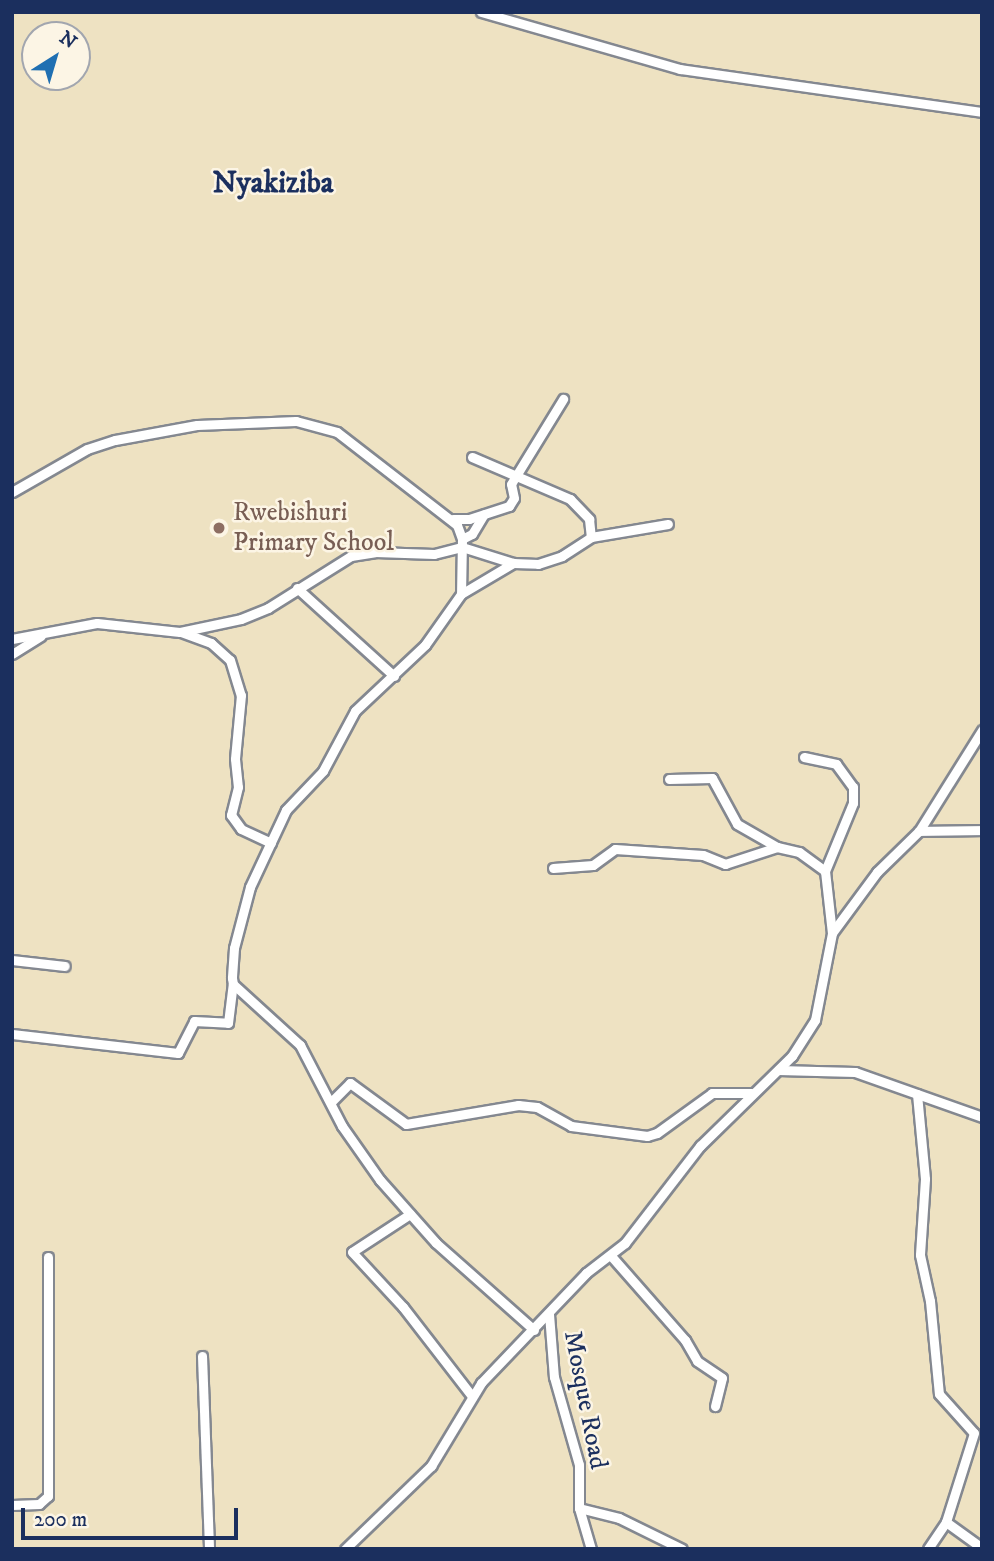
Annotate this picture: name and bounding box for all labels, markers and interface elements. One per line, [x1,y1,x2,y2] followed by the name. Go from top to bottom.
[21,21,91,91] north arrow
[55,27,81,54] text: N
[212,166,334,202] district label: Nyakiziba
[233,497,394,558] place label: Rwebishuri Primary School
[211,520,227,536] marker: Rwebishuri Primary School
[556,1328,614,1472] street label: Mosque Road
[24,1494,242,1538] scale bar
[34,1507,87,1533] text: 200 m

